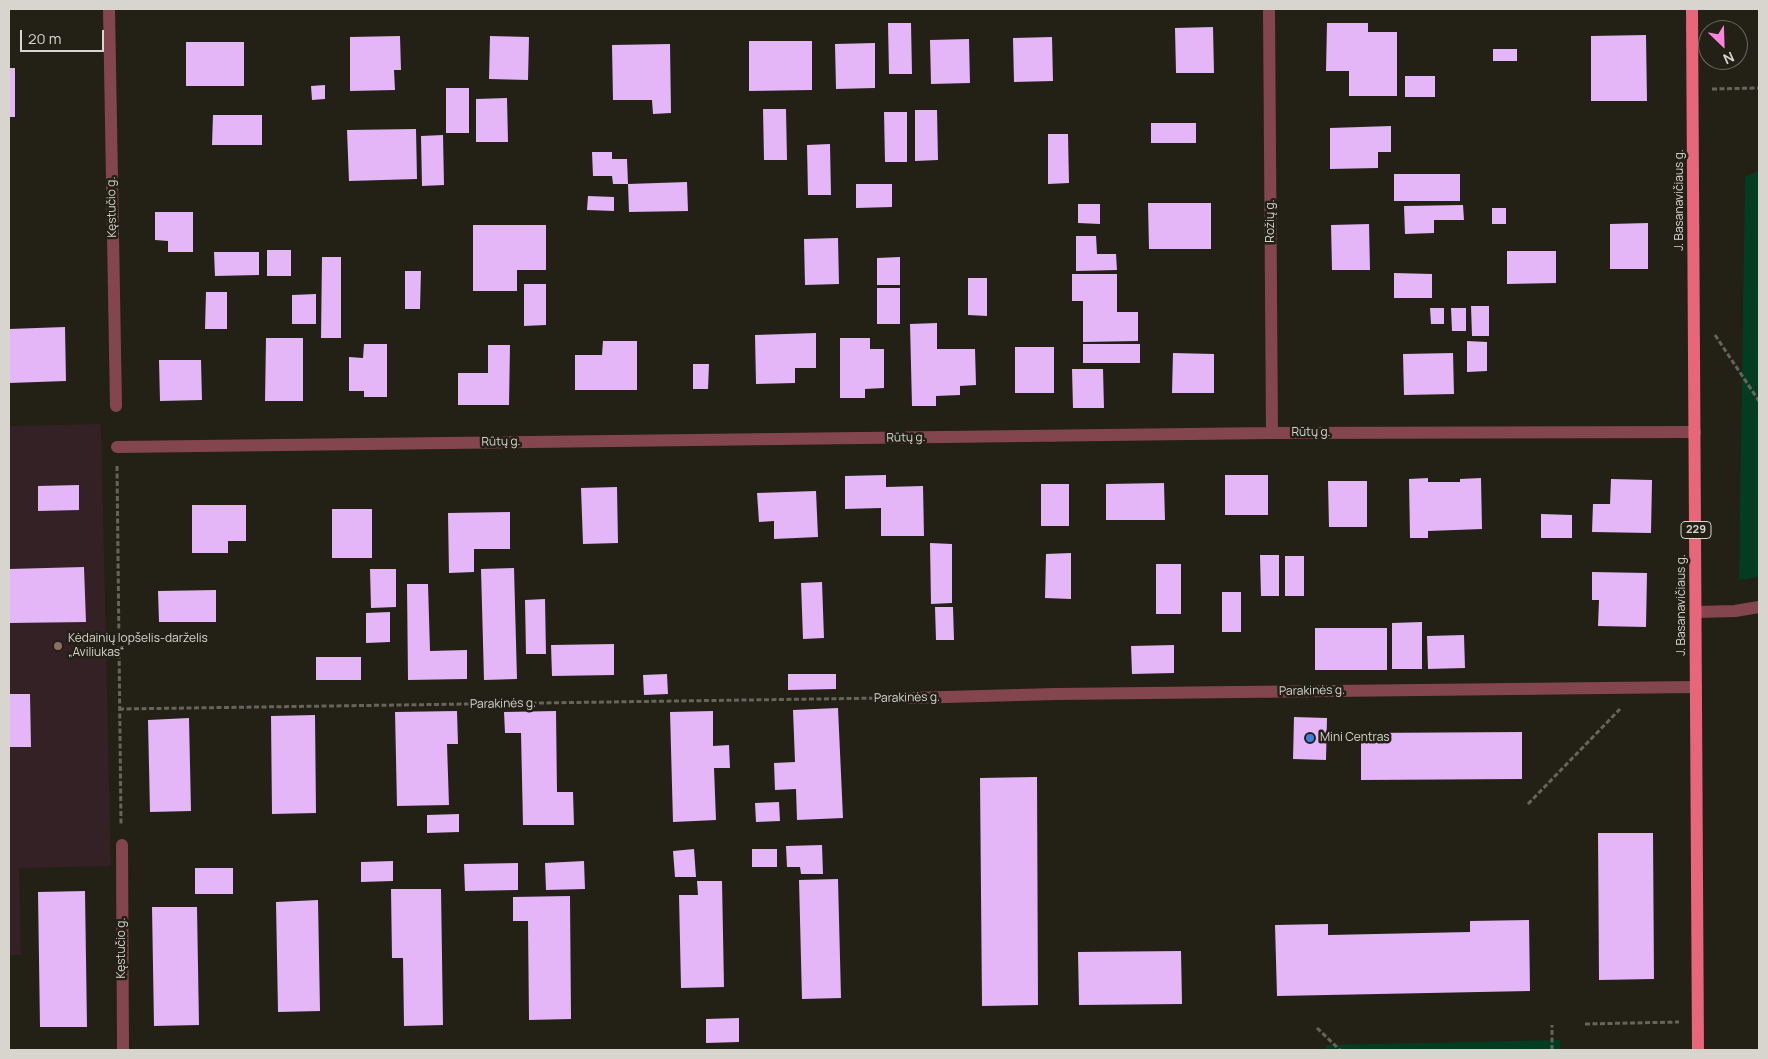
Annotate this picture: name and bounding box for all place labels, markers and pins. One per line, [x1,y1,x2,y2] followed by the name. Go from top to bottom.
[68,632,208,660] place label: Kėdainių lopšelis-darželis „Aviliukas“
[52,640,64,652] marker: Kėdainių lopšelis-darželis „Aviliukas“
[1320,731,1390,745] place label: Mini Centras
[1304,732,1316,744] marker: Mini Centras

